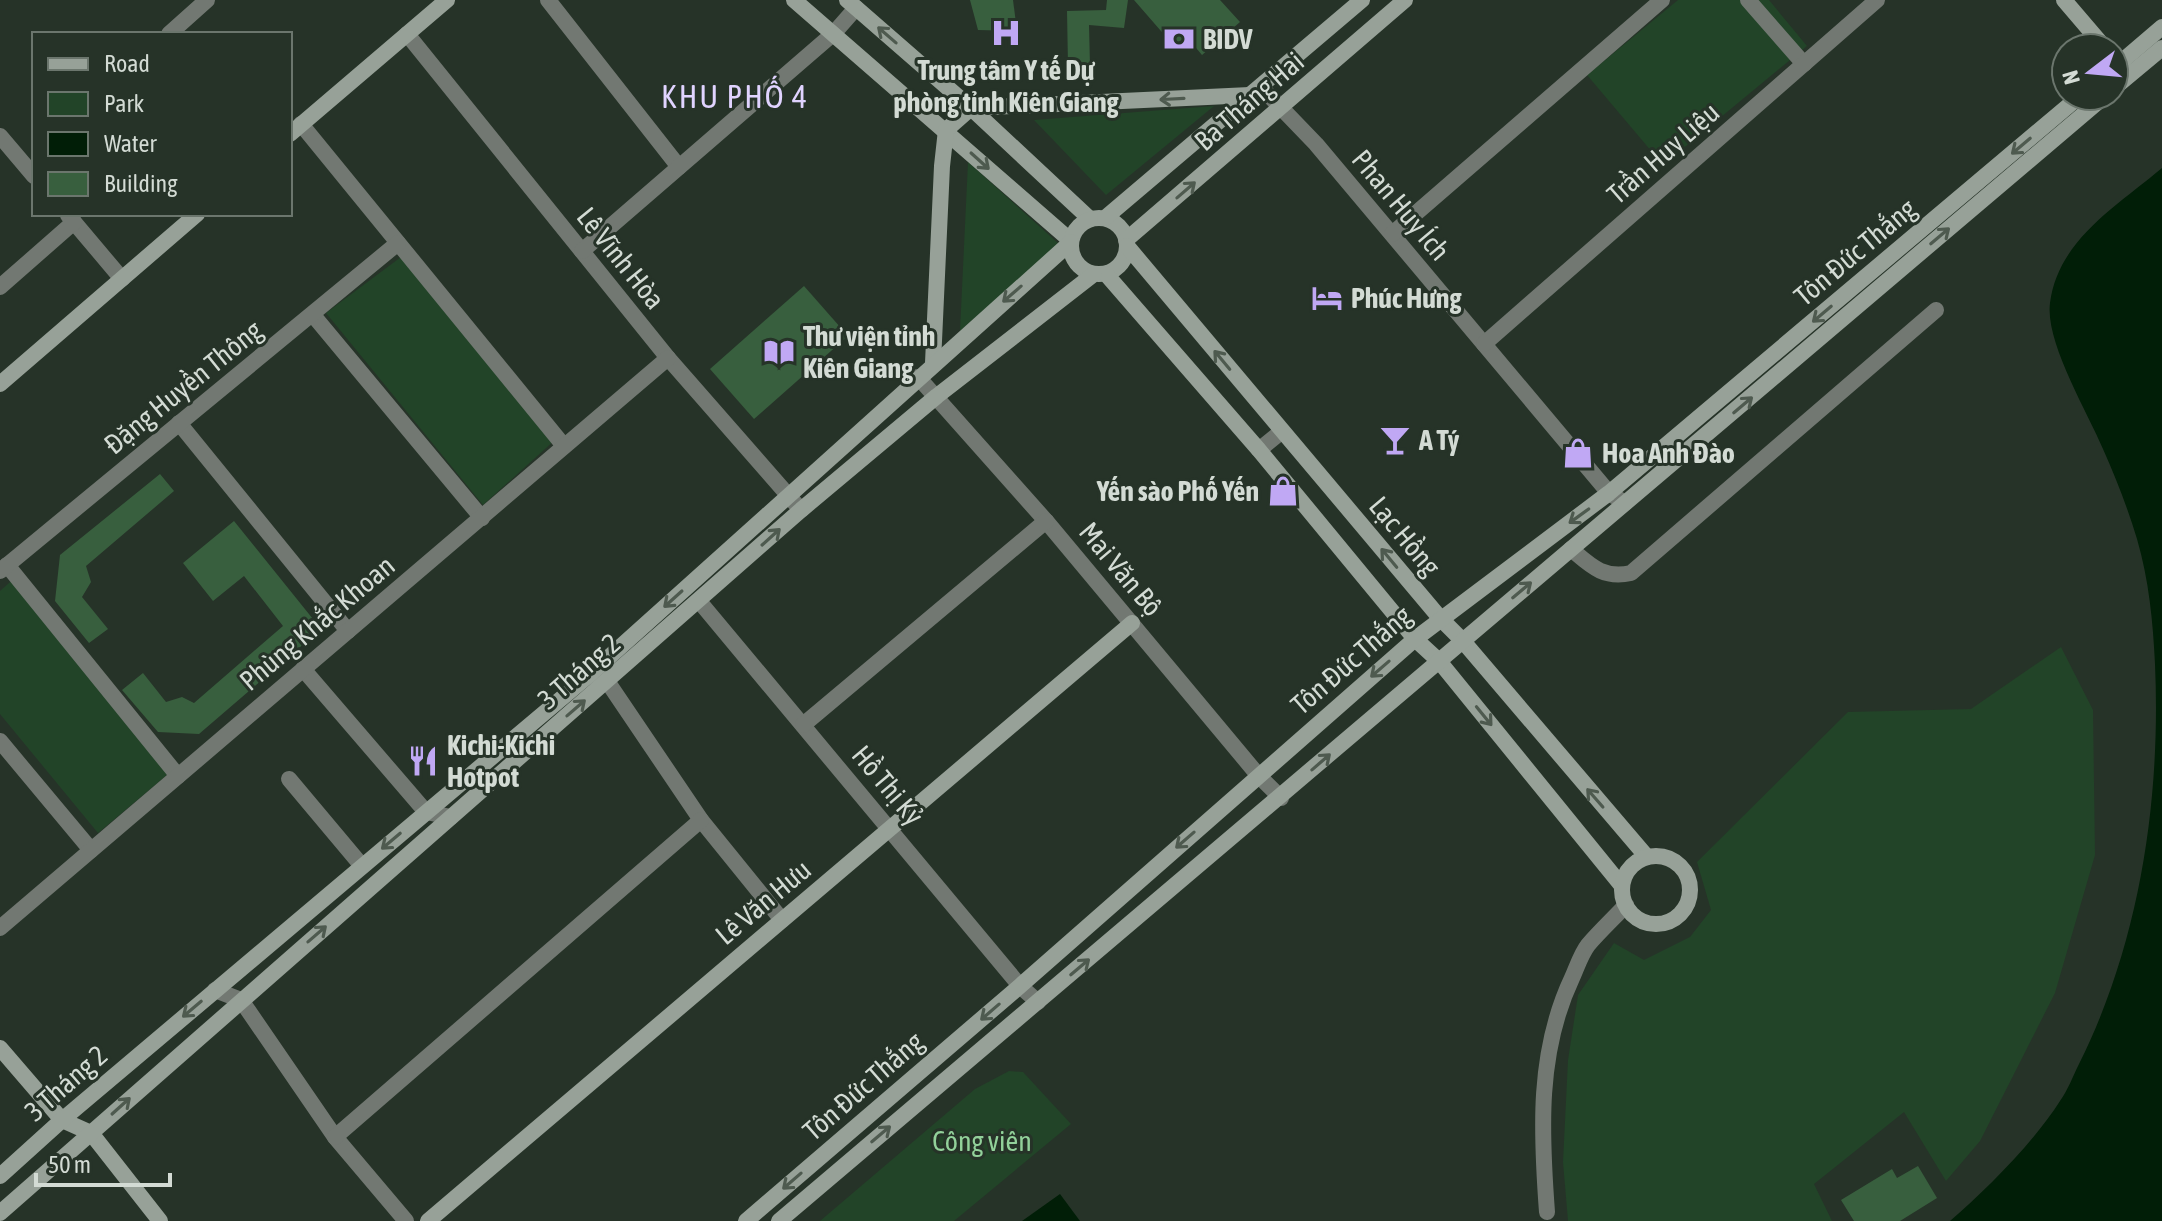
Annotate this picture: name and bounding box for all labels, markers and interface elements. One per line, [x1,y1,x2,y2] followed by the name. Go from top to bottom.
[989,16,1023,50] hospital icon: Trung tâm Y tế Dự phòng tỉnh Kiên Giang
[1162,22,1196,56] bank icon: BIDV
[1203,23,1253,55] place label: BIDV
[877,26,897,44] one-way arrow
[32,32,292,216] legend
[2050,32,2130,112] north arrow
[1188,45,1310,157] street label: Ba Tháng Hai
[104,50,150,77] text: Road
[893,54,1120,118] place label: Trung tâm Y tế Dự phòng tỉnh Kiên Giang
[2056,68,2085,87] text: N
[661,75,809,115] district label: KHU PHỐ 4
[104,90,145,117] text: Park
[1159,91,1186,106] one-way arrow
[1601,96,1725,210] street label: Trần Huy Liệu
[104,130,157,157] text: Water
[2011,137,2031,155] one-way arrow
[1346,143,1456,267] street label: Phan Huy Ích
[970,152,990,171] one-way arrow
[104,170,178,197] text: Building
[1176,181,1196,199] one-way arrow
[1788,192,1922,312] street label: Tôn Đức Thắng
[570,201,672,315] street label: Lê Vĩnh Hòa
[1930,227,1950,245] one-way arrow
[1310,281,1344,315] hotel icon: Phúc Hưng
[1351,282,1462,314] place label: Phúc Hưng
[1002,284,1022,302] one-way arrow
[1812,305,1832,323] one-way arrow
[98,314,268,460] street label: Đặng Huyền Thông
[803,320,935,384] place label: Thư viện tỉnh Kiên Giang
[762,335,796,369] library icon: Thư viện tỉnh Kiên Giang
[1213,350,1231,370] one-way arrow
[1732,396,1752,414] one-way arrow
[1378,423,1412,457] bar icon: A Tý
[1418,424,1460,456] place label: A Tý
[1561,436,1595,470] shop icon: Hoa Anh Đào
[1602,437,1735,469] place label: Hoa Anh Đào
[1266,474,1300,508] shop icon: Yến sào Phố Yến
[1096,475,1259,507] place label: Yến sào Phố Yến
[1363,490,1447,582] street label: Lạc Hồng
[1568,507,1590,524] one-way arrow
[1073,516,1169,622] street label: Mai Văn Bộ
[761,527,781,546] one-way arrow
[233,549,401,697] street label: Phùng Khắc Khoan
[1380,549,1398,569] one-way arrow
[1511,581,1532,599] one-way arrow
[663,589,683,607] one-way arrow
[1284,599,1418,721] street label: Tôn Đức Thắng
[532,627,626,715] street label: 3 Tháng 2
[1371,660,1391,678] one-way arrow
[565,700,586,718] one-way arrow
[1475,705,1492,726] one-way arrow
[447,729,555,793] place label: Kichi-Kichi Hotpot
[846,739,930,831] street label: Hồ Thị Kỷ
[406,744,440,778] restaurant icon: Kichi-Kichi Hotpot
[1311,754,1331,772] one-way arrow
[1587,788,1605,808] one-way arrow
[1175,831,1195,849] one-way arrow
[381,832,402,850] one-way arrow
[709,853,817,951] street label: Lê Văn Hưu
[306,926,326,944] one-way arrow
[1069,958,1090,976] one-way arrow
[183,1000,203,1018] one-way arrow
[980,1003,1000,1021] one-way arrow
[796,1025,930,1147] street label: Tôn Đức Thắng
[19,1039,113,1127] street label: 3 Tháng 2
[111,1097,131,1115] one-way arrow
[871,1125,891,1143] one-way arrow
[932,1125,1032,1157] park label: Công viên
[36,1137,170,1187] scale bar
[48,1151,91,1178] text: 50 m
[783,1172,803,1190] one-way arrow

